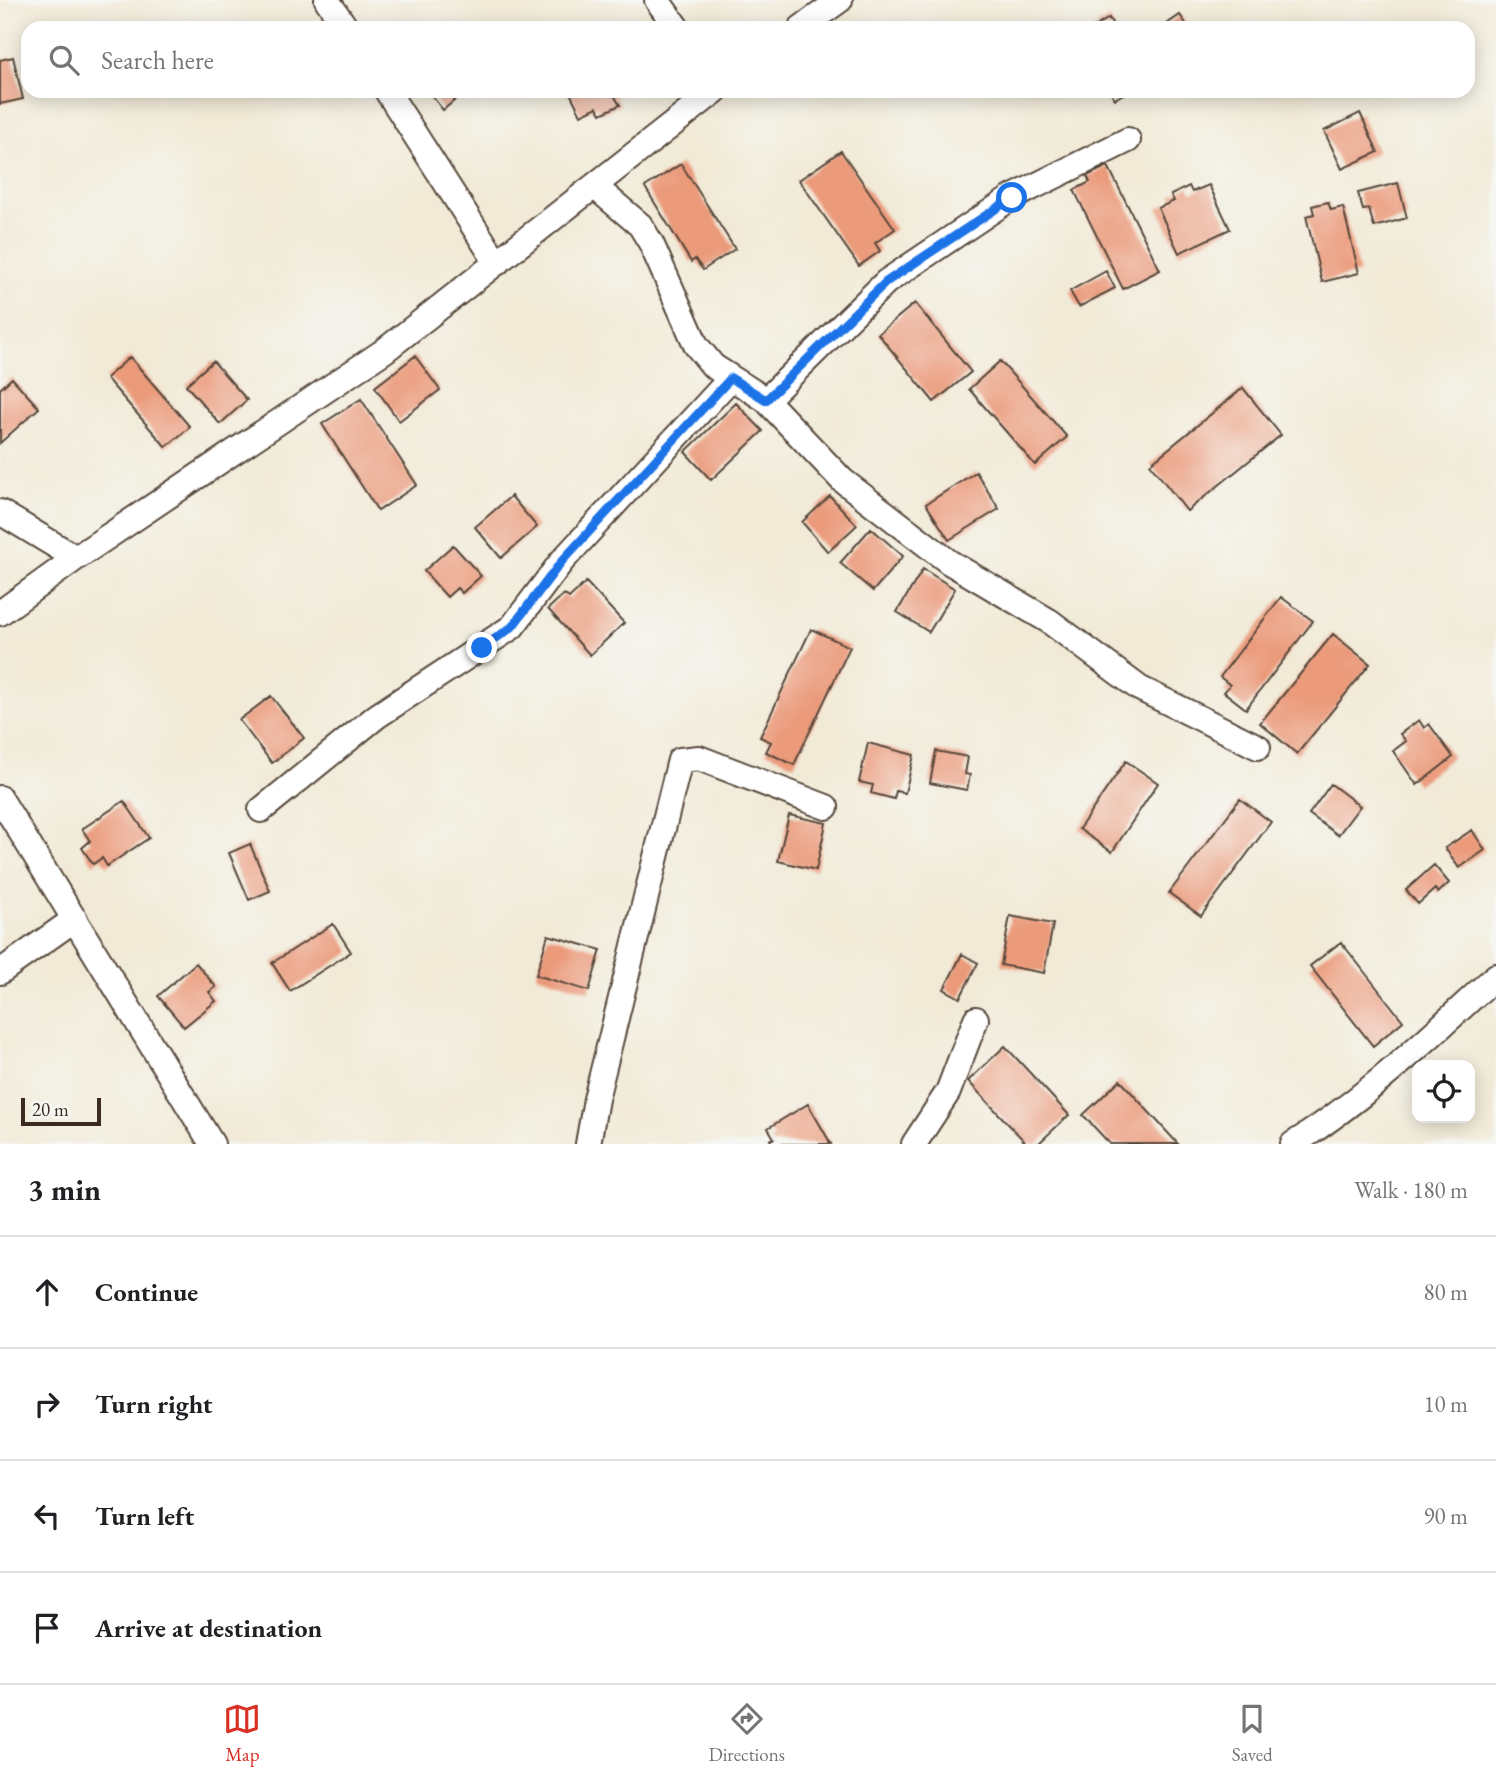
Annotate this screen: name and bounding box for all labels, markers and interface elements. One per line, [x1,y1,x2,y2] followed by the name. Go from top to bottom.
[21,21,1475,98] search box
[45,41,83,79] icon: search
[101,43,214,77] text: Search here
[996,182,1027,213] route start
[466,632,497,663] route end
[1412,1060,1475,1123] map controls
[1412,1060,1475,1123] button: locate
[21,1095,102,1127] scale bar
[32,1097,69,1122] text: 20 m
[28,1170,101,1209] text: 3 min
[1354,1175,1468,1205] text: Walk · 180 m
[28,1273,66,1311] icon: ahead
[95,1275,198,1309] text: Continue
[1423,1277,1468,1307] text: 80 m
[28,1385,66,1423] icon: right
[95,1387,213,1421] text: Turn right
[1423,1389,1468,1419] text: 10 m
[28,1497,66,1535] icon: left
[95,1499,194,1533] text: Turn left
[1423,1501,1468,1531] text: 90 m
[28,1609,66,1647] icon: arrive
[95,1611,322,1645] text: Arrive at destination
[223,1700,261,1767] tab: Map
[708,1700,785,1767] tab: Directions
[1232,1700,1273,1767] tab: Saved

